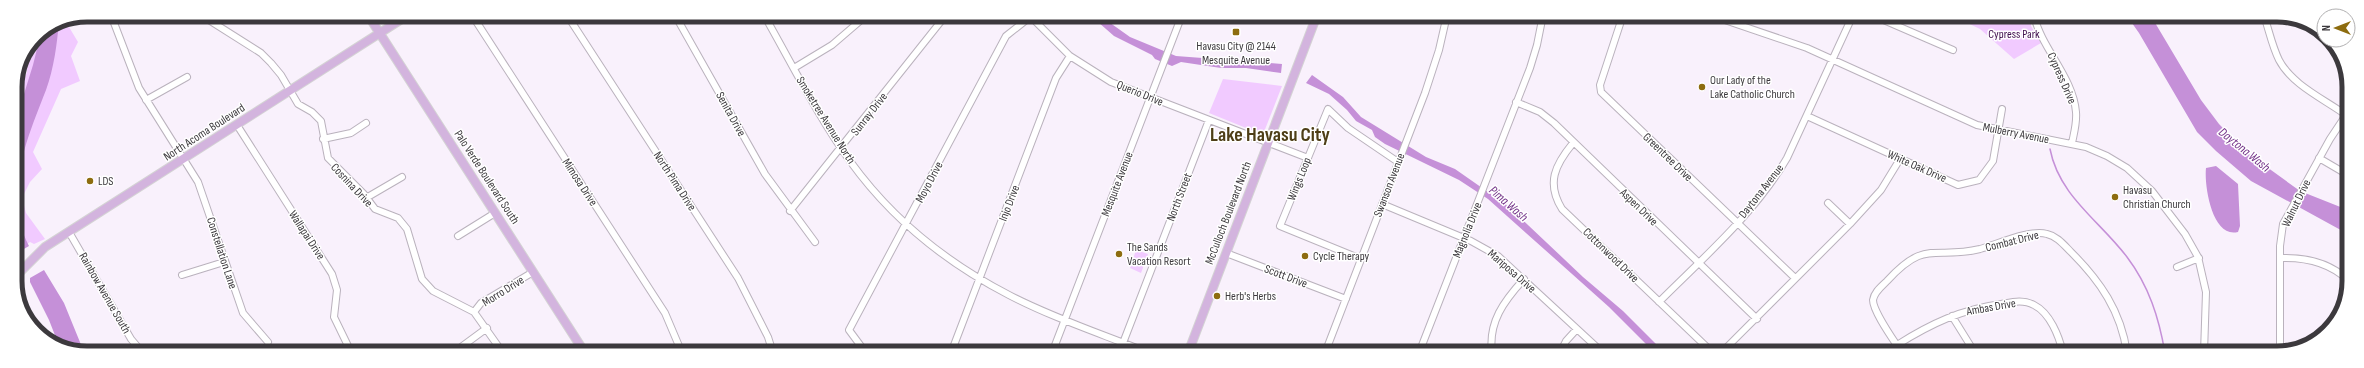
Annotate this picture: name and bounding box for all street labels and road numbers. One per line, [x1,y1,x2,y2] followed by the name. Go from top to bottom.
[2044,50,2080,106] street label: Cypress Drive
[793,74,858,167] street label: Smoketree Avenue North
[1114,77,1166,110] street label: Querio Drive
[712,89,749,139] street label: Senita Drive
[848,90,891,139] street label: Sunray Drive
[161,100,248,164] street label: North Acoma Boulevard
[1982,120,2050,147] street label: Mulberry Avenue
[451,127,523,227] street label: Palo Verde Boulevard South
[1640,130,1696,185] street label: Greentree Drive
[1885,147,1949,186] street label: White Oak Drive
[650,149,699,214] street label: North Pima Drive
[1098,150,1137,219] street label: Mesquite Avenue
[1370,151,1409,219] street label: Swanson Avenue
[1284,155,1315,203] street label: Wings Loop
[559,156,601,209] street label: Mimosa Drive
[912,159,947,205] street label: Moyo Drive
[327,160,376,211] street label: Cosnina Drive
[1202,160,1255,267] street label: McCulloch Boulevard North
[1736,161,1787,221] street label: Daytona Avenue
[1163,171,1196,224] street label: North Street
[2279,177,2314,229] street label: Walnut Drive
[996,183,1023,223] street label: Injo Drive
[1616,185,1661,229] street label: Aspen Drive
[1449,200,1486,260] street label: Magnolia Drive
[285,208,328,263] street label: Wallapai Drive
[203,215,240,291] street label: Constellation Lane
[1579,225,1642,286] street label: Cottonwood Drive
[1984,228,2041,255] street label: Combat Drive
[1484,246,1539,297] street label: Mariposa Drive
[75,250,134,336] street label: Rainbow Avenue South
[1262,261,1310,292] street label: Scott Drive
[480,273,527,310] street label: Morro Drive
[1964,296,2017,319] street label: Ambas Drive

